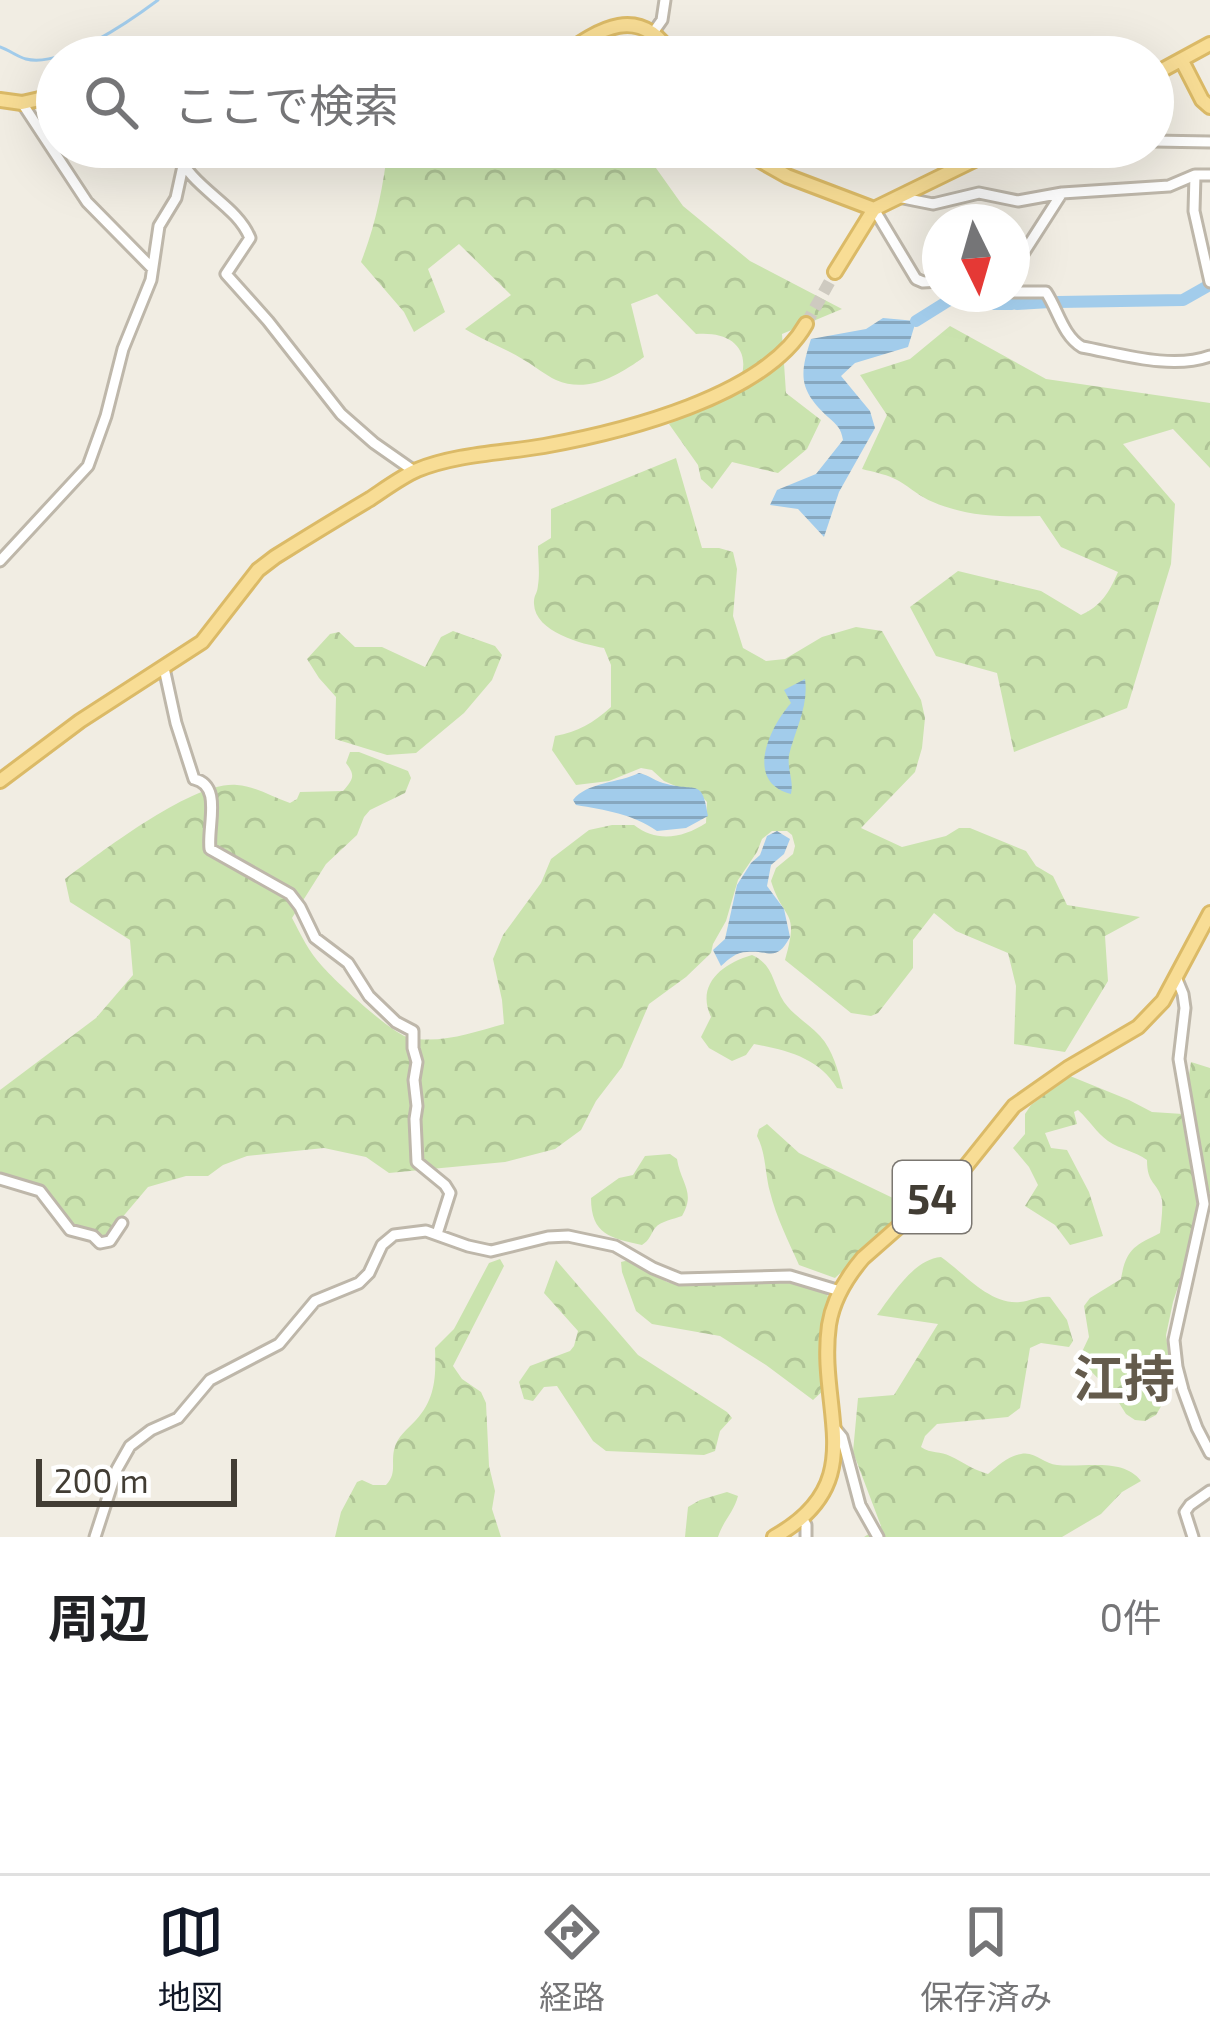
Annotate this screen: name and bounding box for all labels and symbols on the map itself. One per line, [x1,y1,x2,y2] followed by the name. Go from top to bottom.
[922,204,1030,312] north arrow
[893,1161,971,1233] road number: 54
[1073,1346,1175,1407] district label: 江持
[36,1453,237,1506] scale bar

